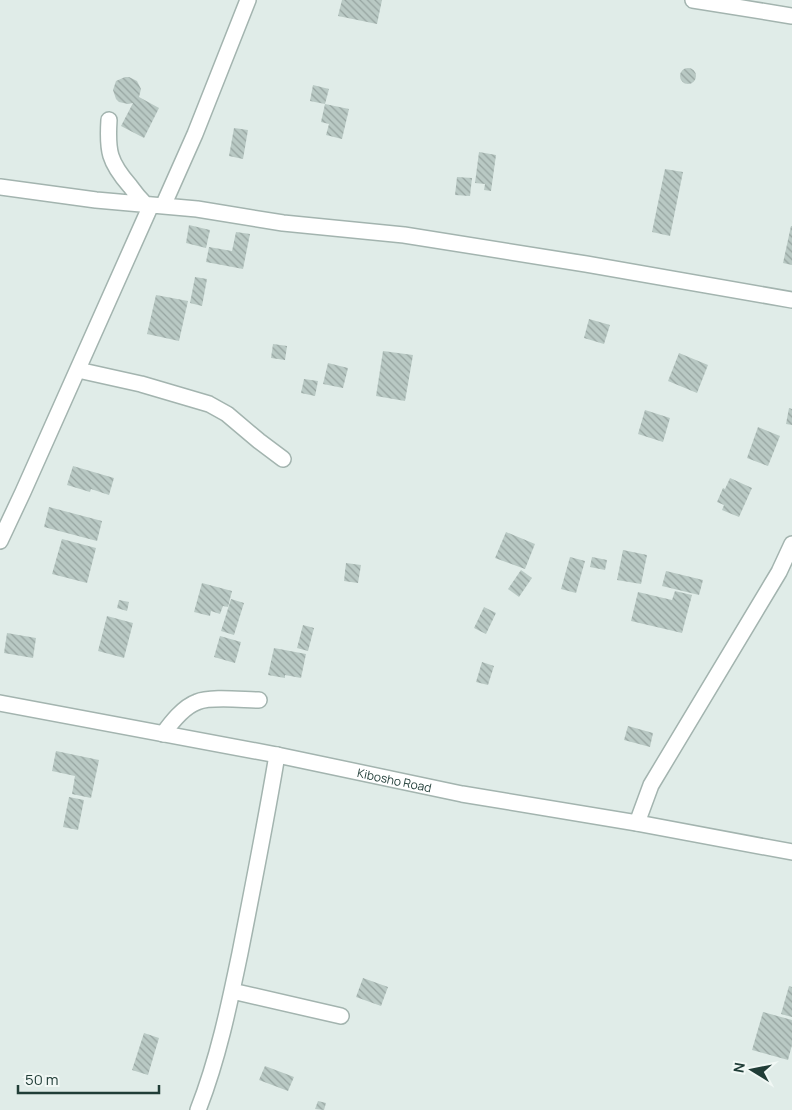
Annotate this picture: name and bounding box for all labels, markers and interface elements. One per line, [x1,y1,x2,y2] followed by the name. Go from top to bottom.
[356,764,433,796] street label: Kibosho Road
[727,1045,777,1095] north arrow
[728,1061,749,1074] text: N
[18,1062,159,1094] scale bar
[25,1069,59,1090] text: 50 m

